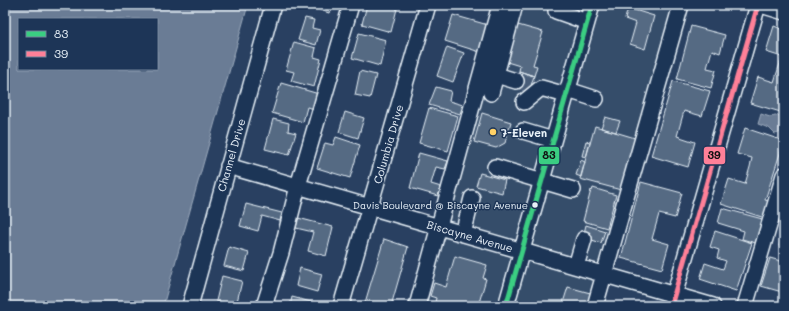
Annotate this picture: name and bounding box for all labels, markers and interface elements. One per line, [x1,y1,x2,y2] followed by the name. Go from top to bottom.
[18,18,158,70] legend
[54,25,68,41] text: 83
[54,45,68,61] text: 39
[370,102,407,185] street label: Columbia Drive
[213,117,249,193] street label: Channel Drive
[501,125,547,140] place label: 7-Eleven
[488,127,498,137] marker: 7-Eleven
[538,146,560,165] line badge: 83
[703,146,726,165] line badge: 39
[542,147,556,162] text: 83
[707,147,721,162] text: 39
[353,198,528,212] place label: Davis Boulevard @ Biscayne Avenue
[530,200,540,210] marker: Davis Boulevard @ Biscayne Avenue
[425,217,515,256] street label: Biscayne Avenue

